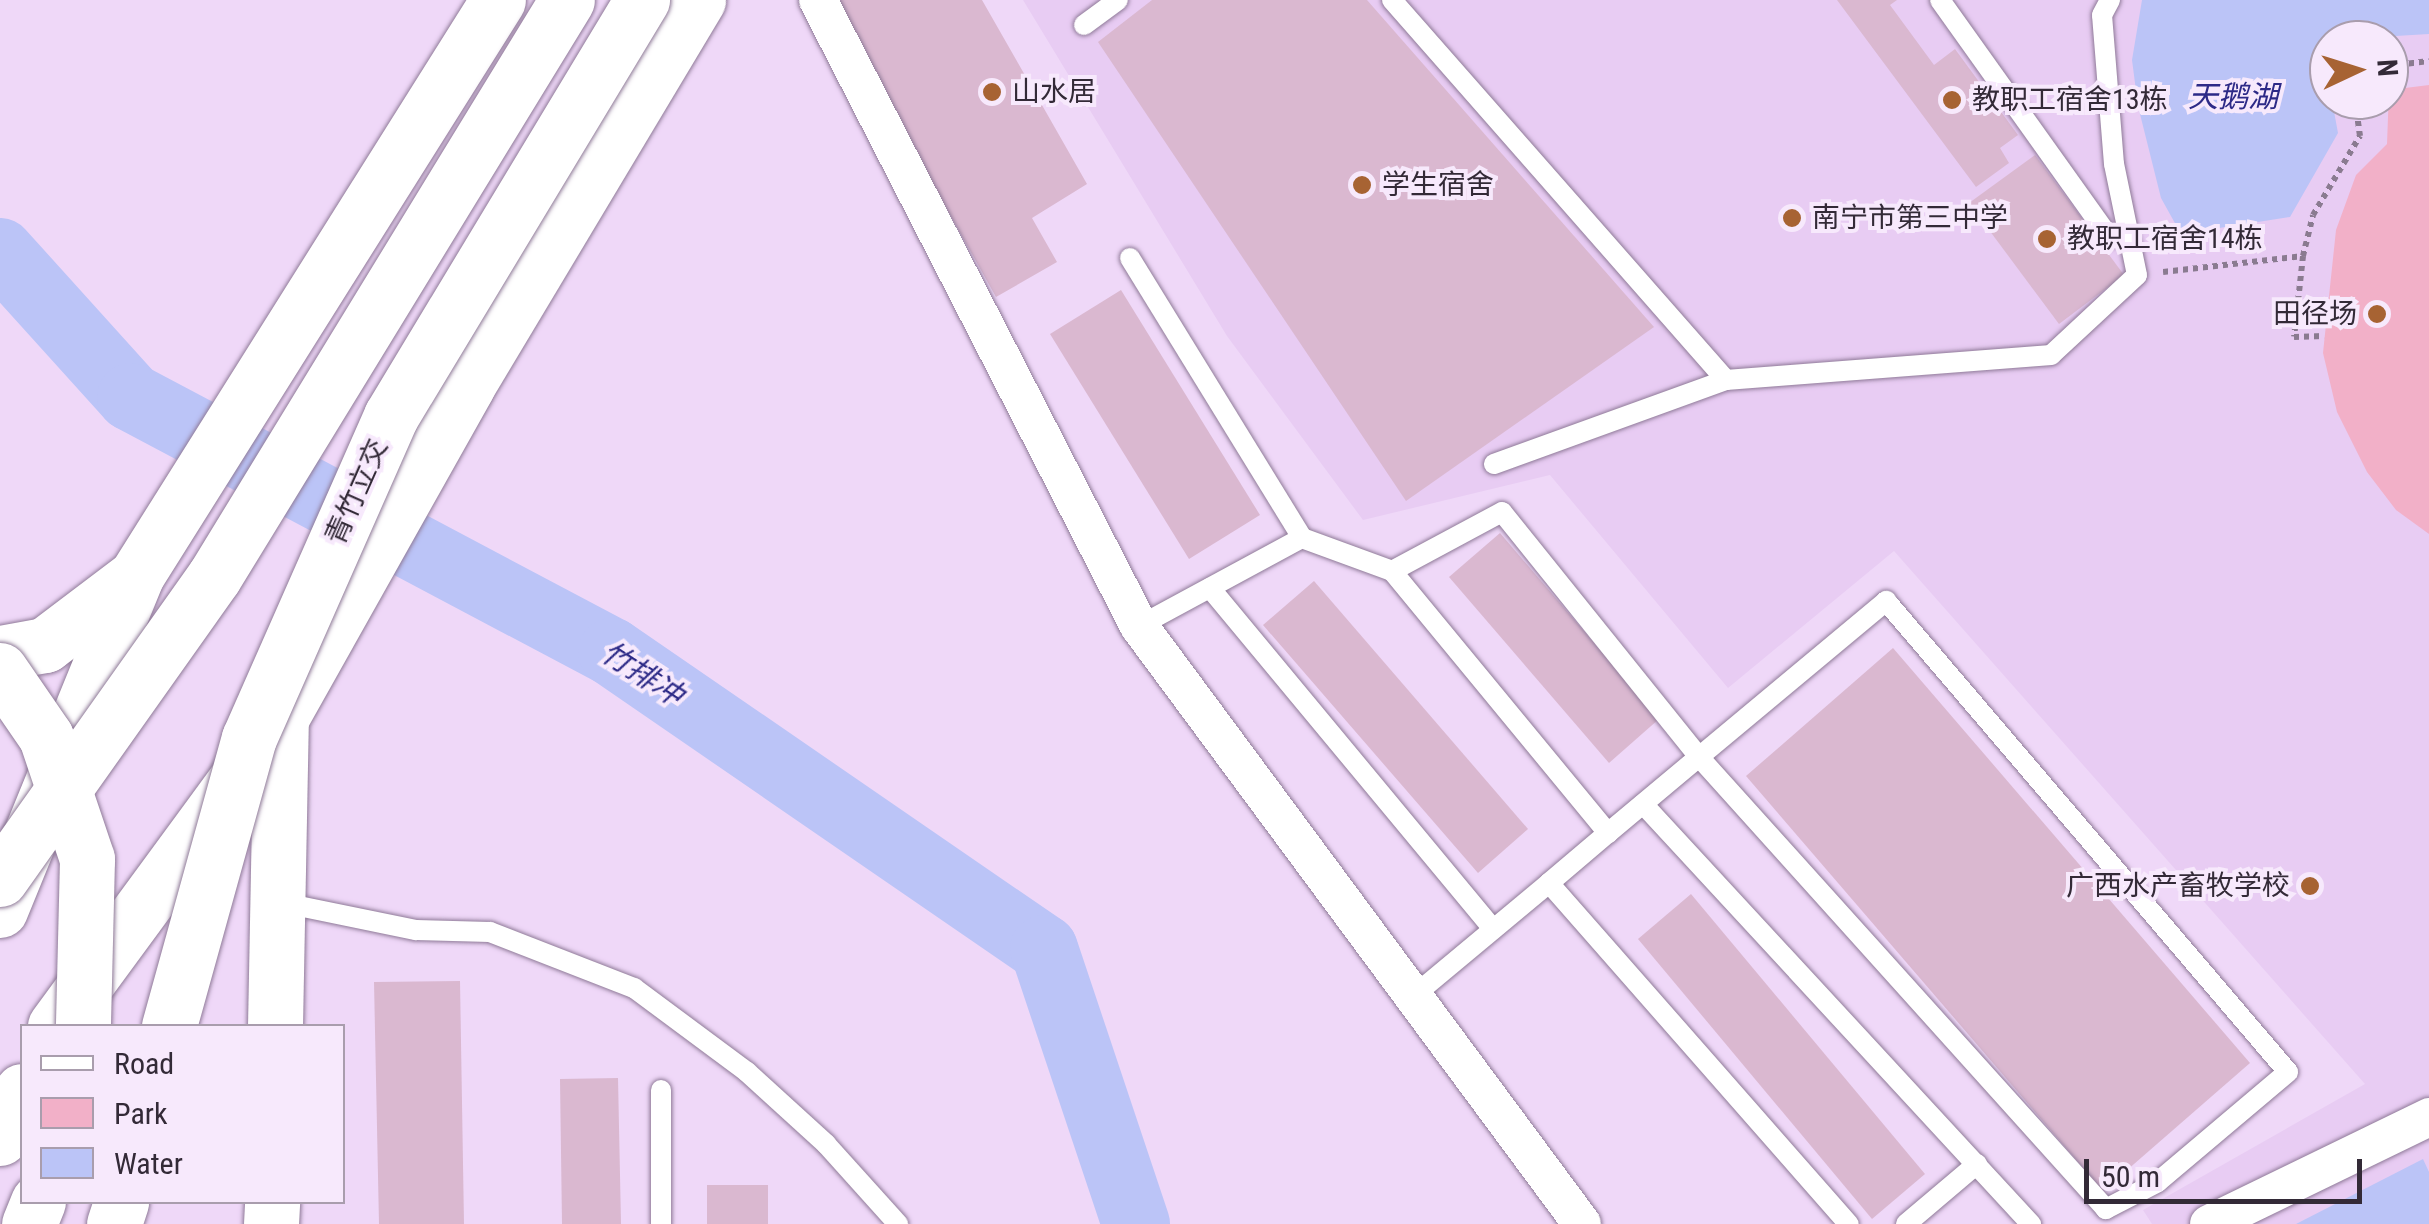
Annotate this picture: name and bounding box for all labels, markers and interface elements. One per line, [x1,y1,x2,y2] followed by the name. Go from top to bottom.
[2309,20,2409,120] north arrow
[2370,58,2404,78] text: N
[1012,75,1096,109] place label: 山水居
[2188,79,2278,115] water label: 天鹅湖
[981,81,1003,103] marker: 山水居
[1972,83,2168,117] place label: 教职工宿舍13栋
[1941,89,1963,111] marker: 教职工宿舍13栋
[1382,168,1494,202] place label: 学生宿舍
[1351,174,1373,196] marker: 学生宿舍
[1812,201,2008,235] place label: 南宁市第三中学
[1781,207,1803,229] marker: 南宁市第三中学
[2067,222,2263,256] place label: 教职工宿舍14栋
[2036,228,2058,250] marker: 教职工宿舍14栋
[2273,297,2357,331] place label: 田径场
[2366,303,2388,325] marker: 田径场
[319,434,395,550] street label: 青竹立交
[594,634,690,714] water label: 竹排冲
[2066,869,2290,903] place label: 广西水产畜牧学校
[2299,875,2321,897] marker: 广西水产畜牧学校
[20,1024,345,1204] legend
[114,1046,174,1081] text: Road
[114,1096,168,1131] text: Park
[2089,1139,2366,1201] scale bar
[114,1146,183,1181] text: Water
[2101,1159,2160,1194] text: 50 m

